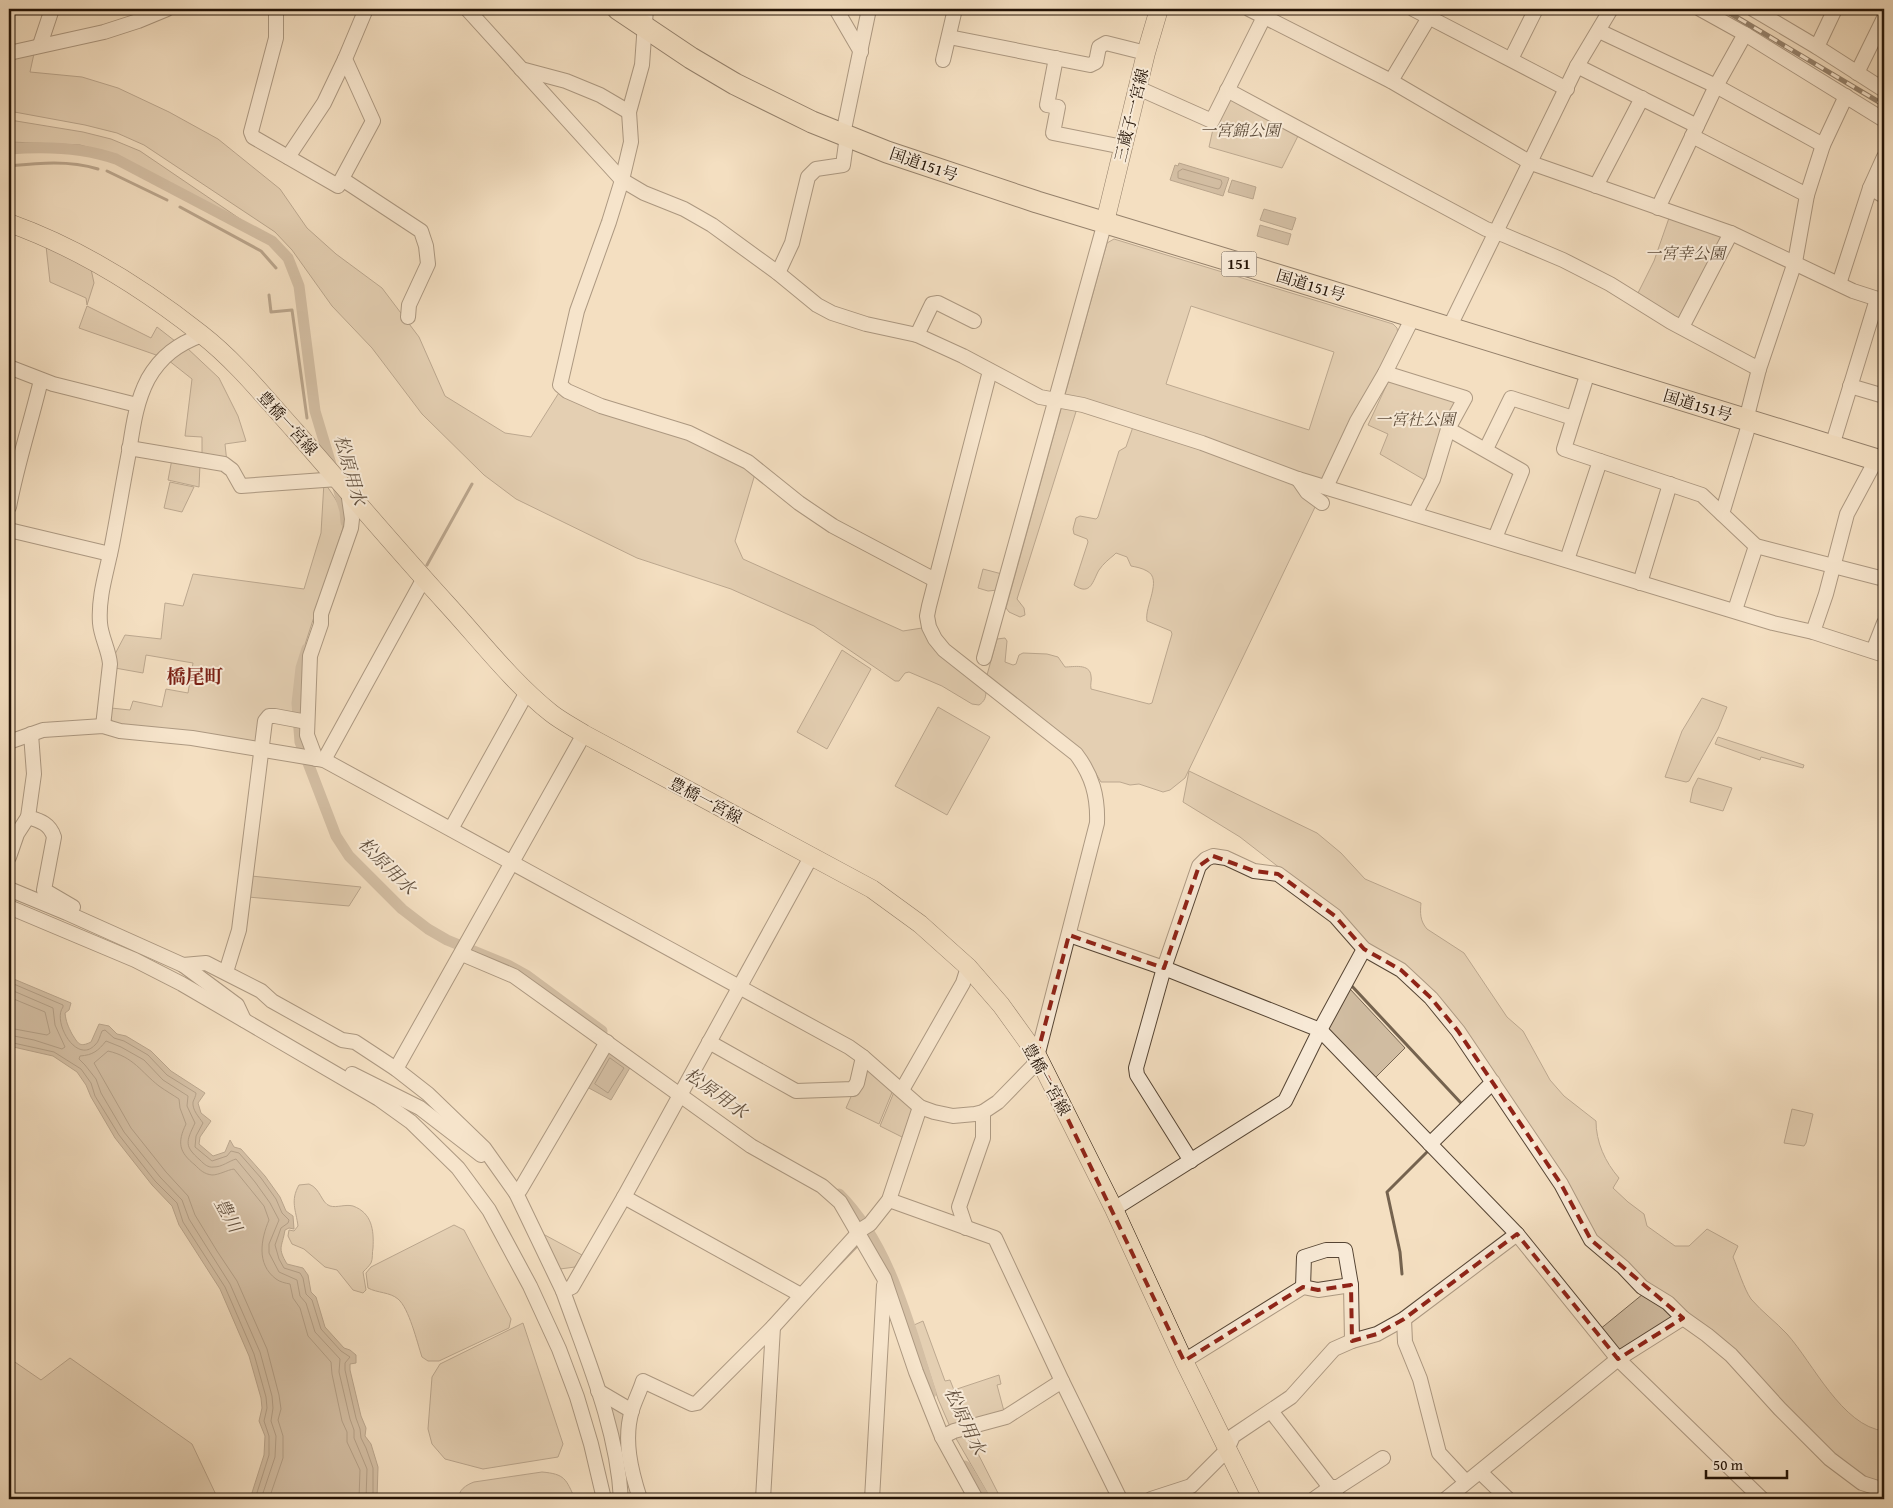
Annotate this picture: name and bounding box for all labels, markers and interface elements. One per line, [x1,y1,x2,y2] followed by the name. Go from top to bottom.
[1108,66,1154,164] street label: 三蔵子一宮線
[1200,118,1283,142] park label: 一宮錦公園
[886,141,962,187] street label: 国道151号
[1645,241,1728,265] park label: 一宮幸公園
[1222,252,1256,276] road number: 151
[1273,263,1349,307] street label: 国道151号
[1660,383,1736,427] street label: 国道151号
[252,385,324,461] street label: 豊橋一宮線
[1375,407,1458,431] park label: 一宮社公園
[328,432,374,510] water label: 松原用水
[166,662,224,690] district label: 橋尾町
[665,771,747,829] street label: 豊橋一宮線
[352,831,424,902] water label: 松原用水
[1017,1038,1077,1120] street label: 豊橋一宮線
[679,1061,755,1126] water label: 松原用水
[208,1192,250,1239] water label: 豊川
[938,1382,994,1461] water label: 松原用水
[1706,1448,1787,1480] scale bar
[1713,1454,1744,1475] text: 50 m

